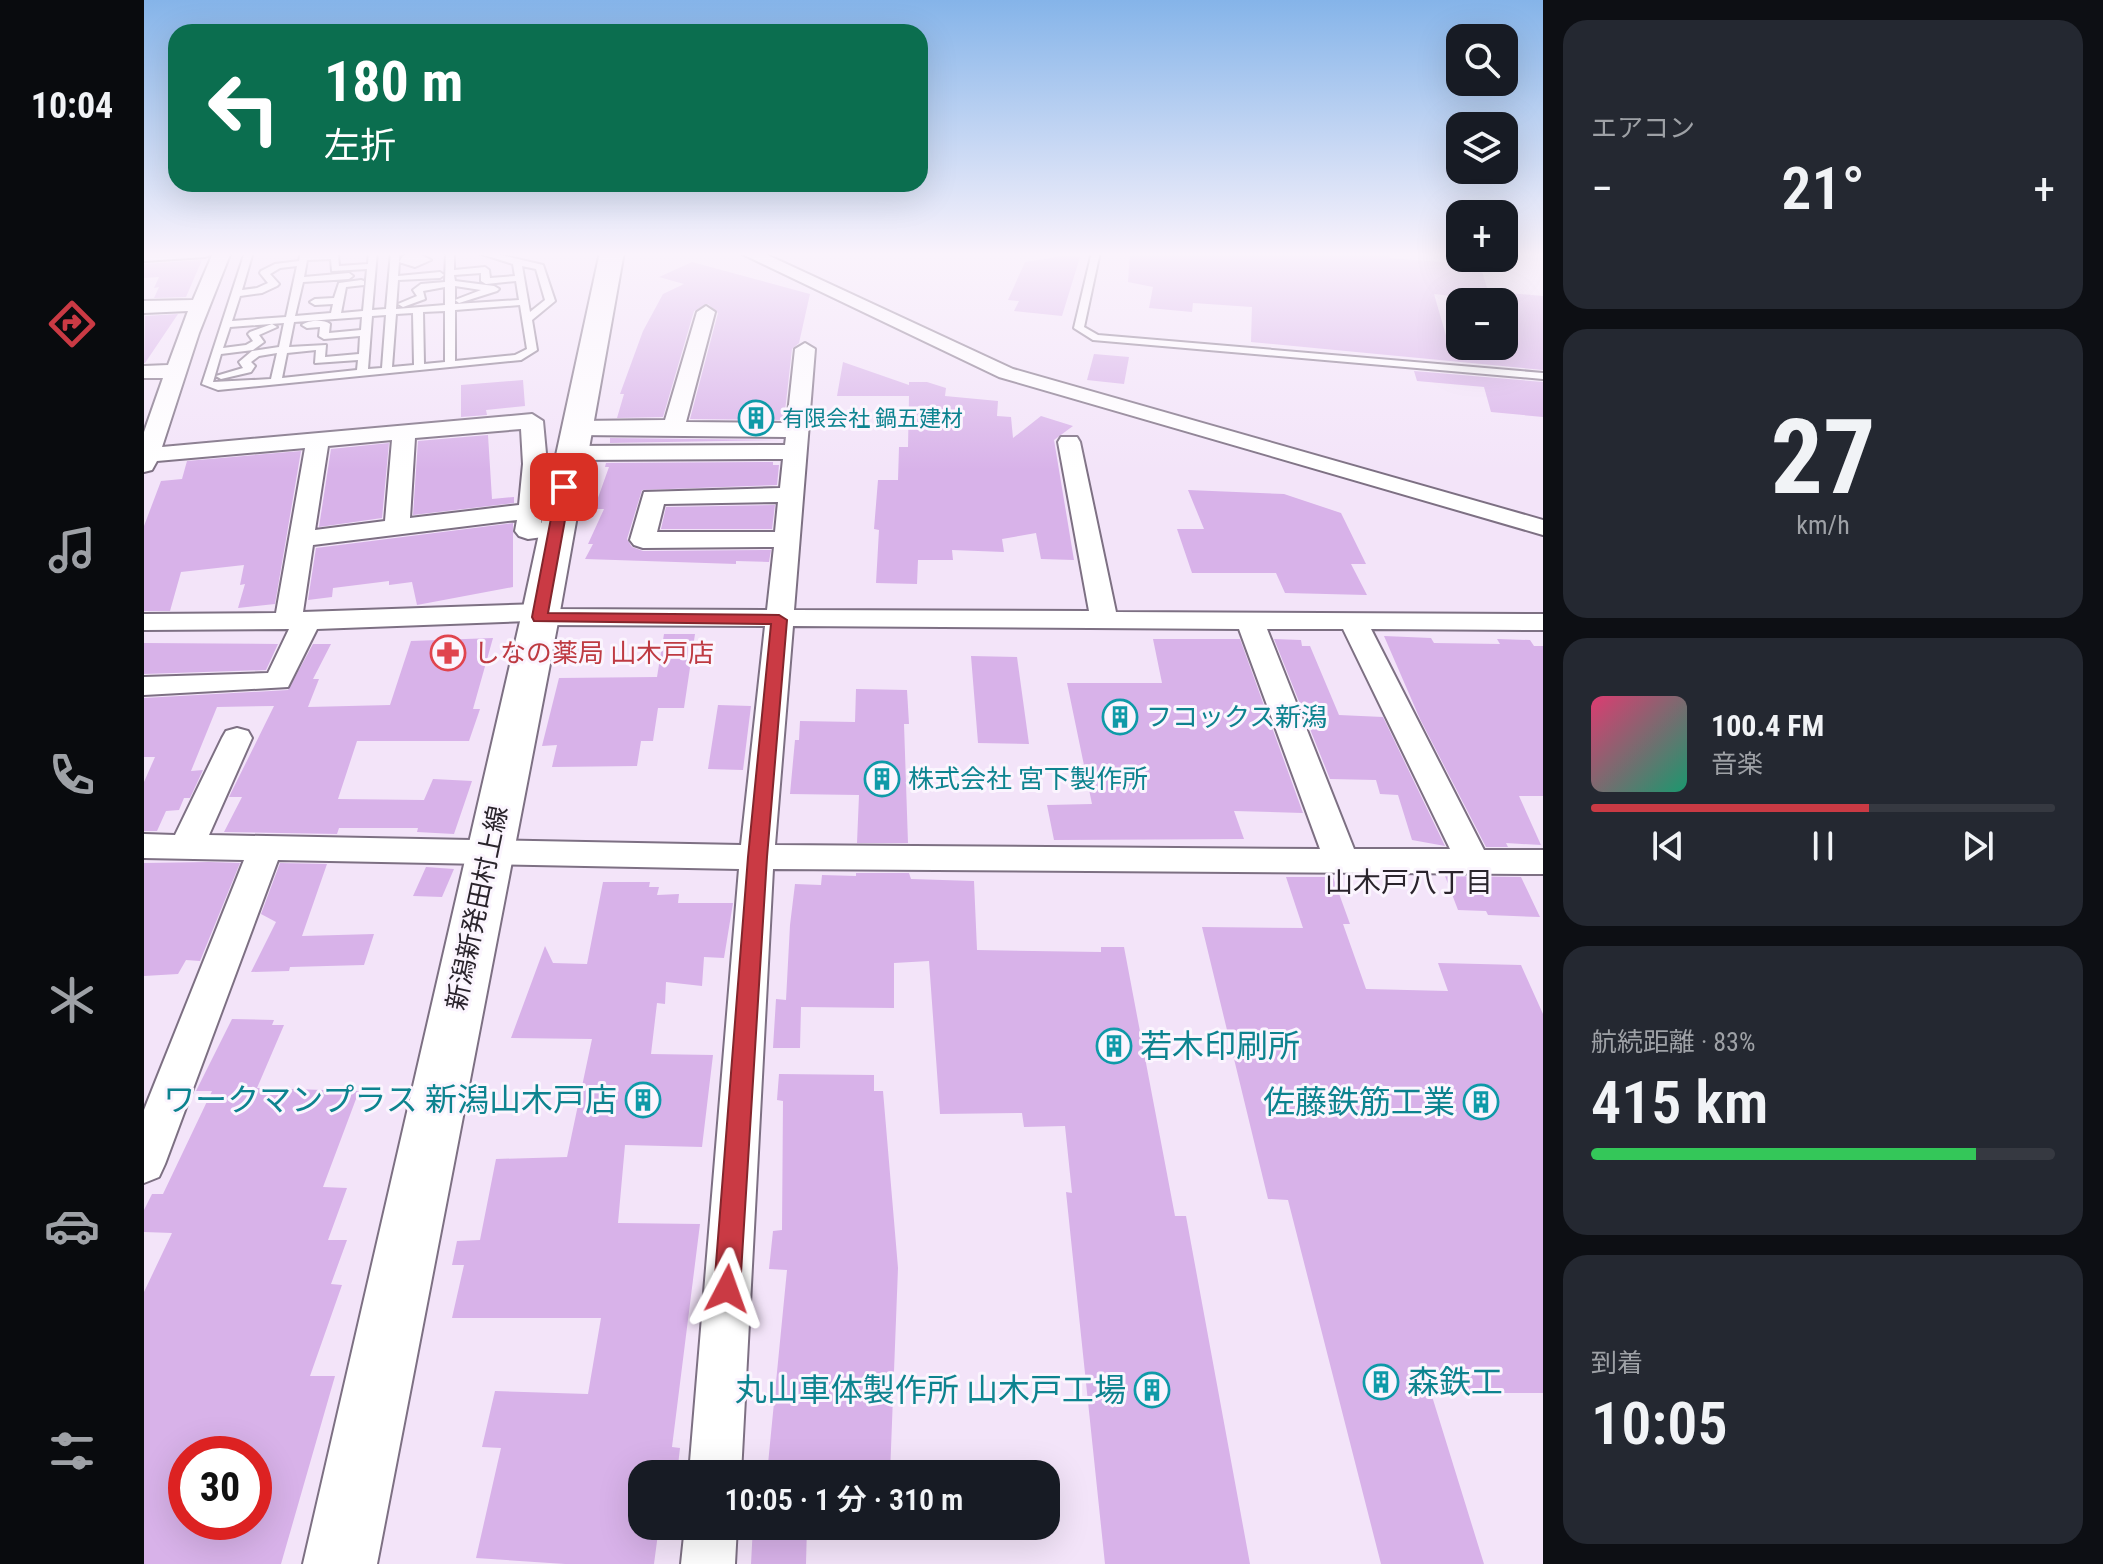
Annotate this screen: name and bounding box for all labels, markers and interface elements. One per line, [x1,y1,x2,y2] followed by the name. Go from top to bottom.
[1446,24,1518,360] map controls
[1446,24,1518,96] button: search
[324,49,463,115] text: 180 m
[192,56,296,160] icon: left
[31,85,113,127] text: 10:04
[1446,112,1518,184] button: layers
[1591,113,1695,143] text: エアコン
[324,125,396,167] text: 左折
[1781,153,1865,224] text: 21°
[1591,163,1613,215] text: −
[2033,163,2055,215] text: +
[1446,200,1518,272] button: +
[1446,288,1518,360] button: −
[44,296,100,352] icon: directions
[1770,397,1876,518] text: 27
[737,399,775,437] building icon: 有限会社 鍋五建材
[782,406,963,431] place label: 有限会社 鍋五建材
[530,453,598,521] pin
[542,465,586,509] icon: arrive
[1796,510,1850,540] text: km/h
[44,522,100,578] icon: music
[429,634,467,672] pharmacy icon: しなの薬局 山木戸店
[474,638,714,668] place label: しなの薬局 山木戸店
[1101,698,1139,736] building icon: フコックス新潟
[1146,702,1327,732] place label: フコックス新潟
[1711,708,1824,743] text: 100.4 FM
[44,747,100,803] icon: phone
[1711,749,1763,779] text: 音楽
[863,760,901,798] building icon: 株式会社 宮下製作所
[908,764,1148,794] place label: 株式会社 宮下製作所
[441,803,513,1013] street label: 新潟新発田村上線
[1646,824,1690,868] icon: previous
[1801,824,1845,868] icon: pause
[1956,824,2000,868] icon: next
[1325,866,1493,899] district label: 山木戸八丁目
[44,972,100,1028] icon: climate
[1095,1027,1133,1065] building icon: 若木印刷所
[1140,1027,1300,1065] place label: 若木印刷所
[1591,1027,1755,1057] text: 航続距離 · 83%
[1591,1067,1768,1138] text: 415 km
[163,1081,617,1119] place label: ワークマンプラス 新潟山木戸店
[624,1081,662,1119] building icon: ワークマンプラス 新潟山木戸店
[1263,1083,1455,1121] place label: 佐藤鉄筋工業
[1462,1083,1500,1121] building icon: 佐藤鉄筋工業
[44,1198,100,1254] icon: car
[685,1247,769,1331] position arrow
[1591,1348,1643,1378] text: 到着
[1362,1363,1400,1401] building icon: 森鉄工
[1407,1363,1503,1401] place label: 森鉄工
[735,1371,1126,1409] place label: 丸山車体製作所 山木戸工場
[1133,1371,1171,1409] building icon: 丸山車体製作所 山木戸工場
[1591,1388,1728,1459] text: 10:05
[44,1423,100,1479] icon: filters
[168,1436,272,1540] speed limit sign: 30
[725,1482,963,1517] text: 10:05 · 1 分 · 310 m

